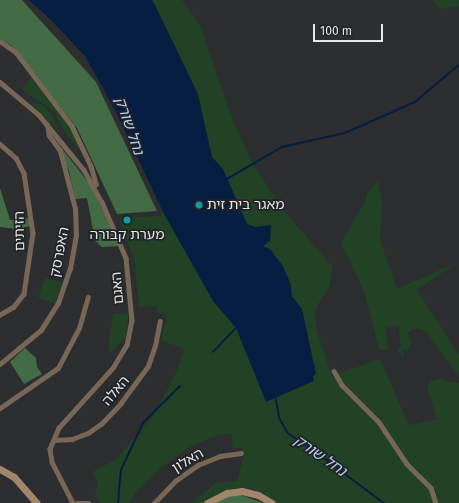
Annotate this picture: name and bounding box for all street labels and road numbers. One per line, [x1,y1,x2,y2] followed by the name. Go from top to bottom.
[11,211,29,251] street label: הזיתים
[47,226,73,278] street label: האפרסק
[108,271,128,305] street label: האגם
[99,373,133,409] street label: האלה
[169,445,207,477] street label: האלון

